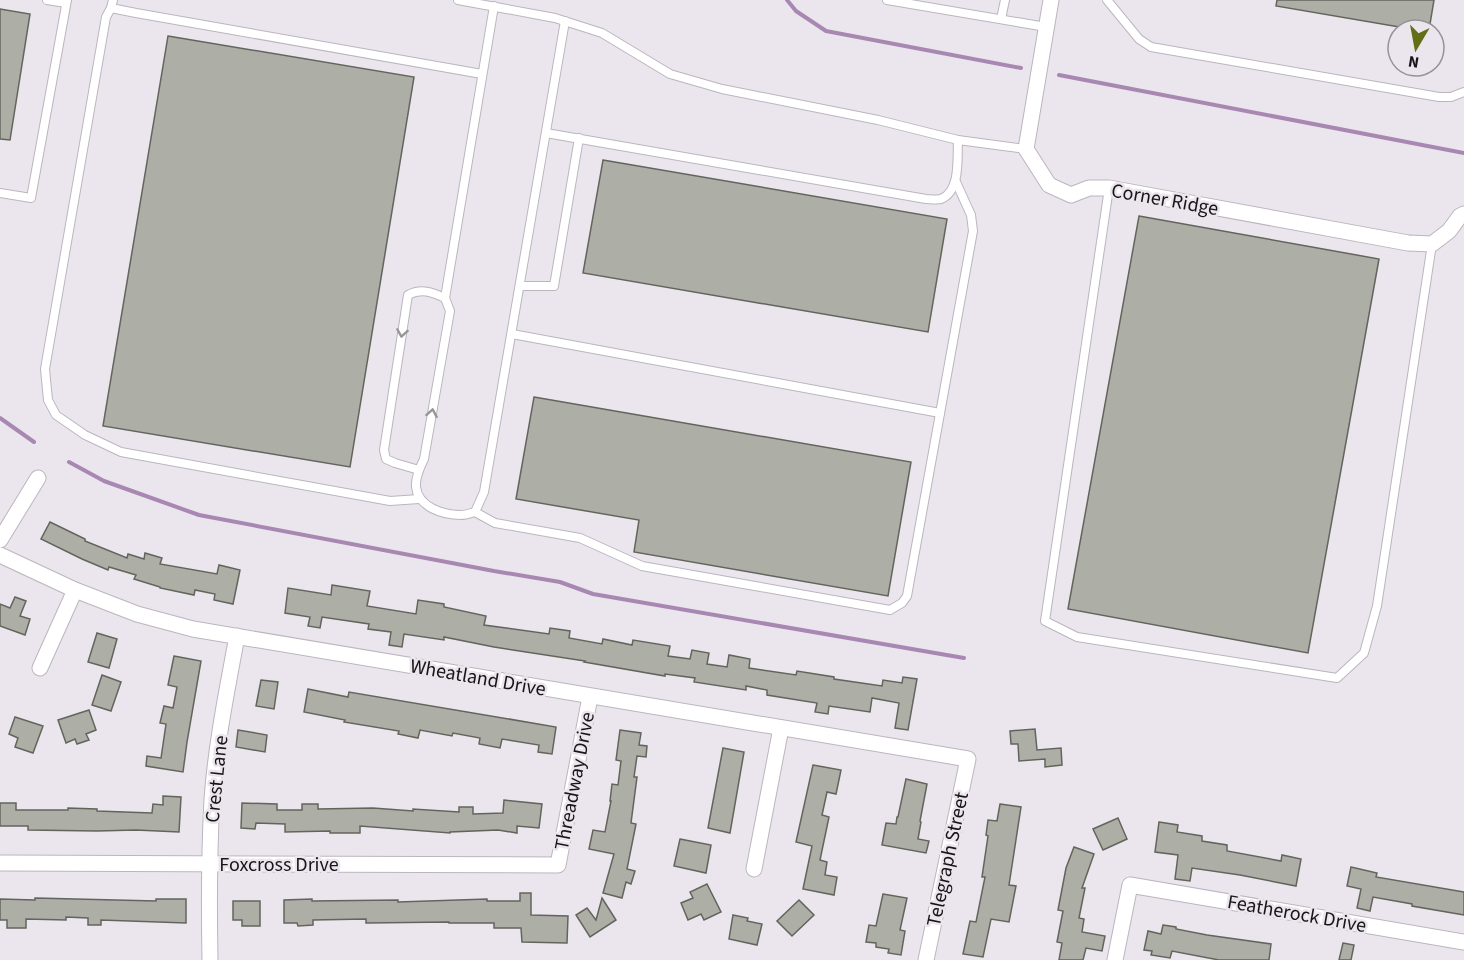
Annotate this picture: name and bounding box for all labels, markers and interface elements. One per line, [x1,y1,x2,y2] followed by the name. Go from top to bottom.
[1386,18,1446,78] north arrow
[1406,50,1421,74] text: N
[1109,177,1221,223] street label: Corner Ridge
[396,327,409,337] one-way arrow
[425,408,438,418] one-way arrow
[408,652,548,704] street label: Wheatland Drive
[548,710,602,853] street label: Threadway Drive
[198,734,235,824] street label: Crest Lane
[920,789,976,929] street label: Telegraph Street
[219,851,339,879] street label: Foxcross Drive
[1225,888,1369,940] street label: Featherock Drive

